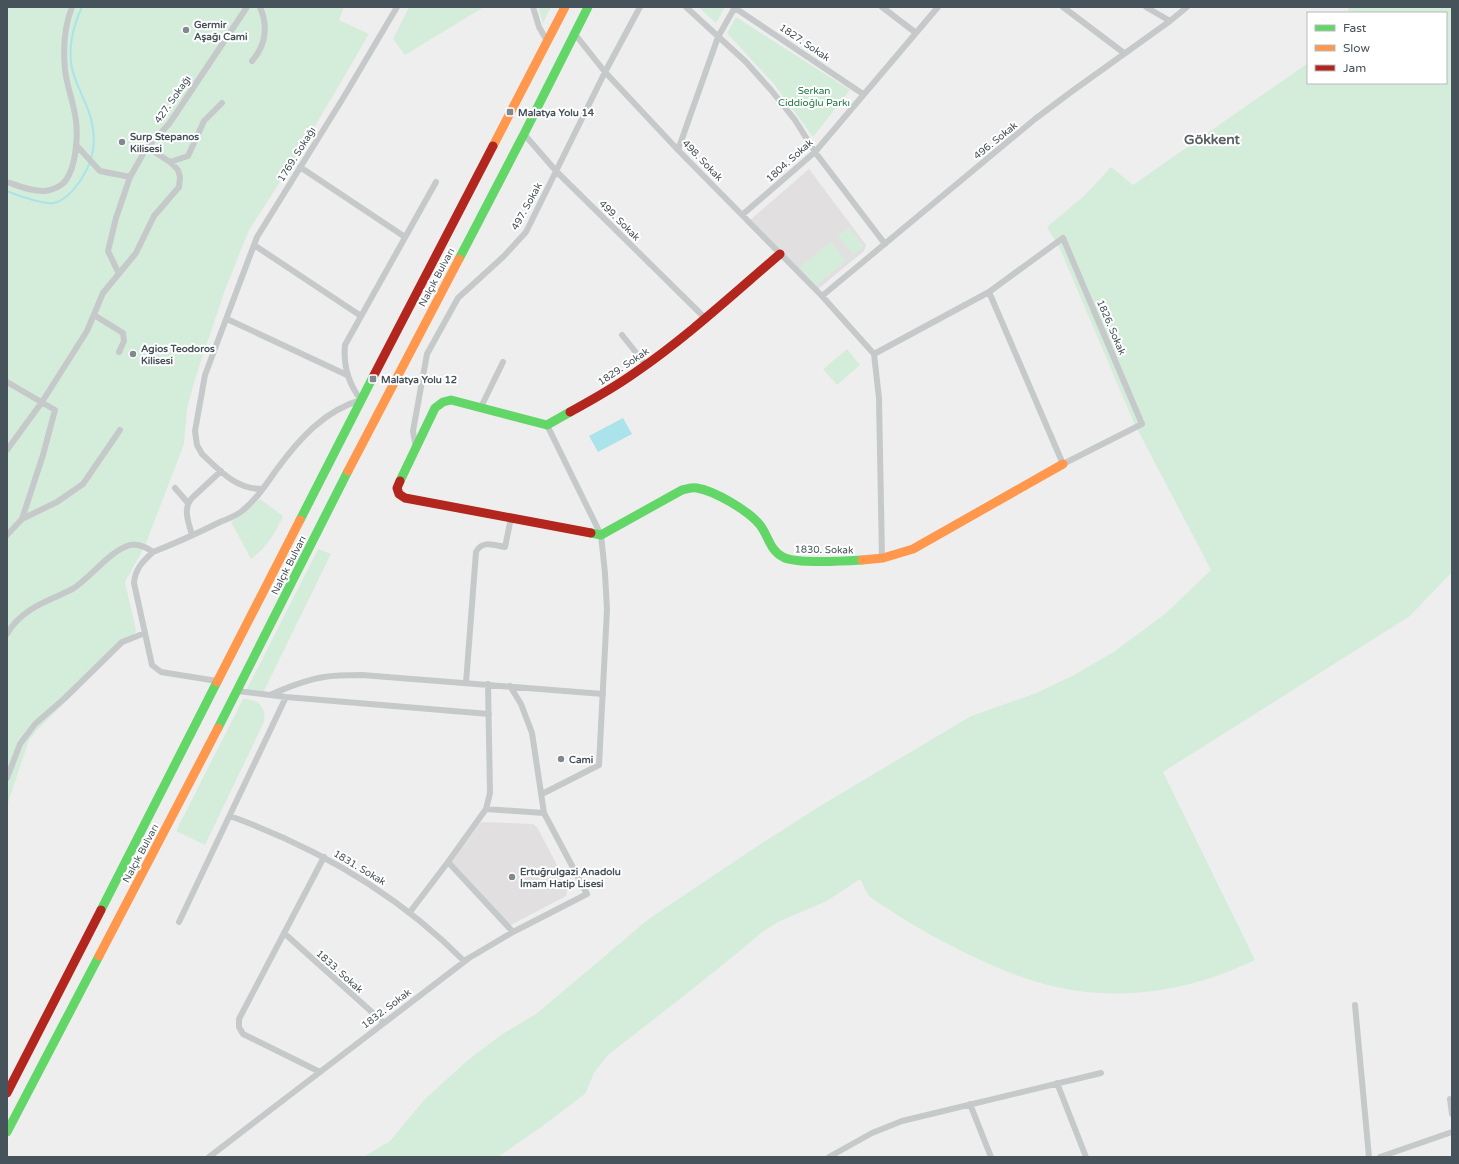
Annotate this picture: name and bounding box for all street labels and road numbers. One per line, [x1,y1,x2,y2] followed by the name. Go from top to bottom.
[777,22,832,64] street label: 1827. Sokak
[152,73,194,126] street label: 427. Sokağı
[971,119,1020,162] street label: 496. Sokak
[275,125,318,184] street label: 1769. Sokağı
[764,136,816,185] street label: 1804. Sokak
[680,138,725,184] street label: 498. Sokak
[509,180,545,232] street label: 497. Sokak
[596,198,643,244] street label: 499. Sokak
[416,246,457,309] street label: Nalçık Bulvarı
[1094,298,1128,357] street label: 1826. Sokak
[596,345,652,388] street label: 1829. Sokak
[269,534,309,597] street label: Nalçık Bulvarı
[794,543,854,557] street label: 1830. Sokak
[120,822,161,885] street label: Nalçık Bulvarı
[331,848,388,888] street label: 1831. Sokak
[313,948,366,996] street label: 1833. Sokak
[359,986,414,1031] street label: 1832. Sokak

